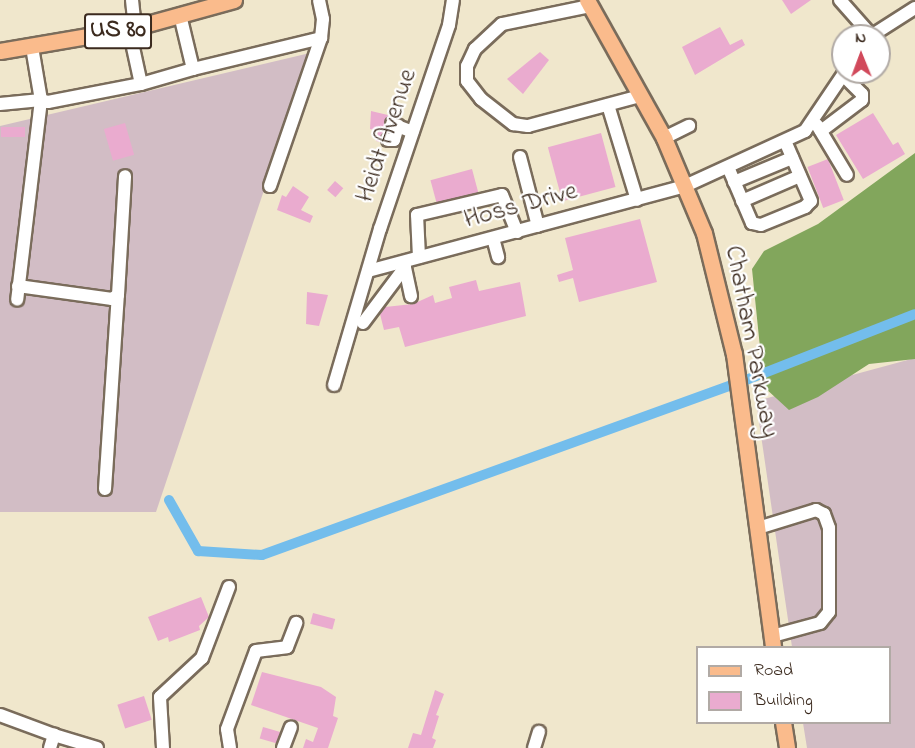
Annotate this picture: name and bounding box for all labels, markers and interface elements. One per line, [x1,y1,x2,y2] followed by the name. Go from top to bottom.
[84,10,152,52] road number: US 80
[831,24,891,84] north arrow
[855,26,866,50] text: N
[351,65,425,207] street label: Heidt Avenue
[461,177,581,237] street label: Hoss Drive
[716,243,784,441] street label: Chatham Parkway
[696,646,891,724] legend
[754,658,793,684] text: Road
[754,688,813,714] text: Building

